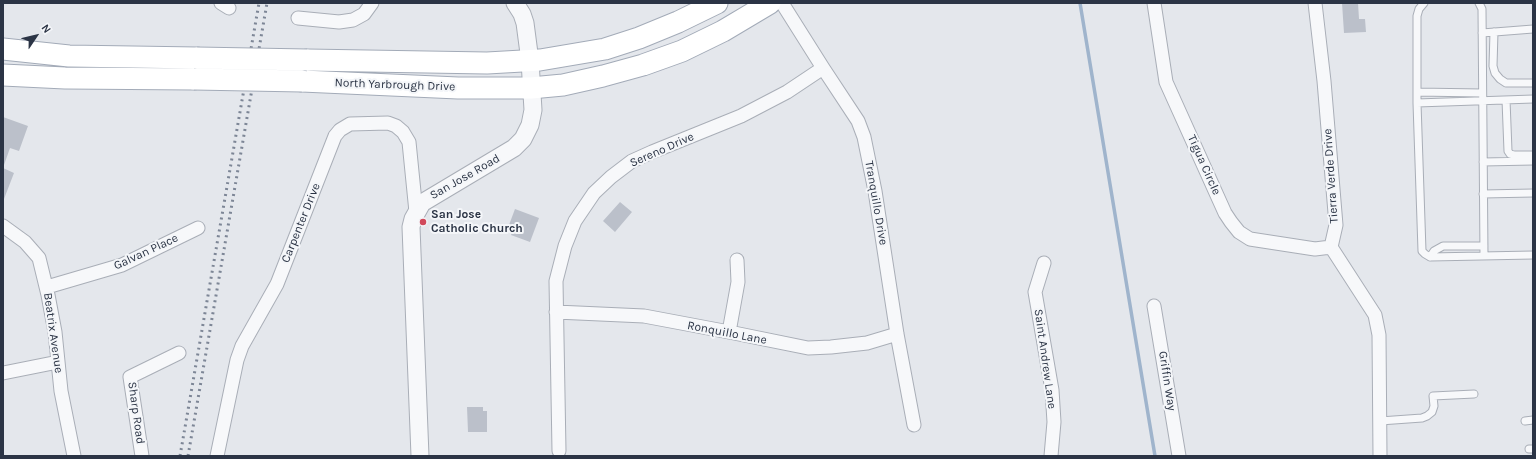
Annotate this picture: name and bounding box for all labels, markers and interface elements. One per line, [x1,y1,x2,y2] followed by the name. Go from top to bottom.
[16,16,56,56] north arrow
[39,22,54,36] text: N
[334,76,456,94] street label: North Yarbrough Drive
[1321,128,1341,224] street label: Tierra Verde Drive
[628,129,696,171] street label: Sereno Drive
[1184,133,1224,197] street label: Tigua Circle
[427,151,503,203] street label: San Jose Road
[862,160,890,246] street label: Tranquillo Drive
[278,181,324,265] street label: Carpenter Drive
[431,208,523,236] place label: San Jose Catholic Church
[418,217,428,227] marker: San Jose Catholic Church
[112,231,180,273] street label: Galvan Place
[40,292,66,374] street label: Beatrix Avenue
[1031,308,1059,410] street label: Saint Andrew Lane
[686,318,768,348] street label: Ronquillo Lane
[1155,350,1179,412] street label: Griffin Way
[124,381,148,445] street label: Sharp Road

